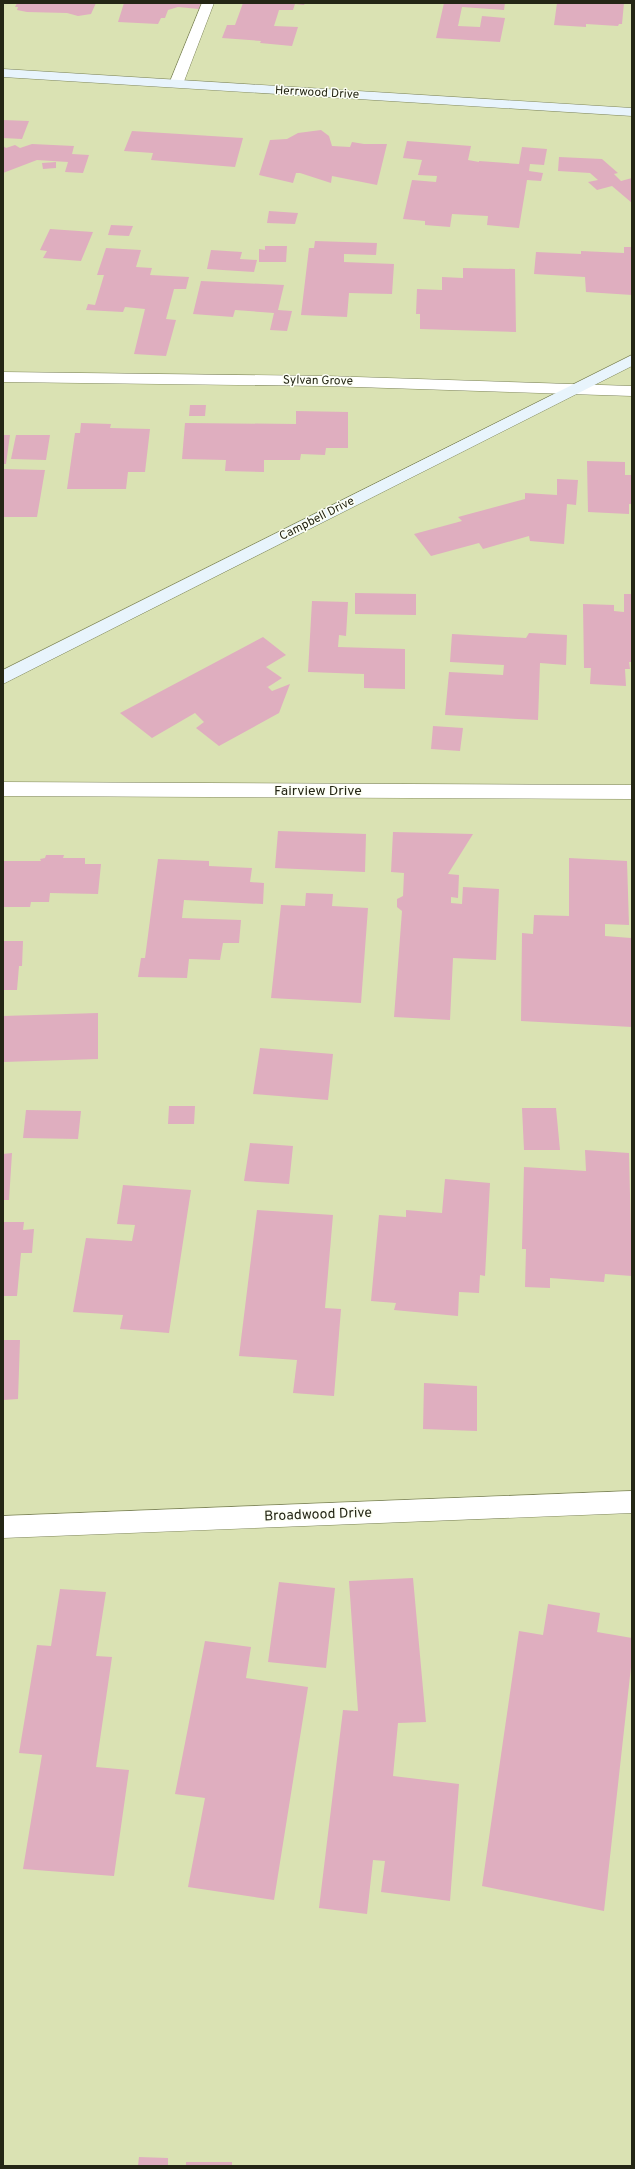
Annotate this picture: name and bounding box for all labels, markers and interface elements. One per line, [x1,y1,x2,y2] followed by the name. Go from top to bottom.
[274,83,360,103] street label: Herrwood Drive
[283,372,353,390] street label: Sylvan Grove
[277,493,357,545] street label: Campbell Drive
[274,783,362,800] street label: Fairview Drive
[264,1505,372,1525] street label: Broadwood Drive

